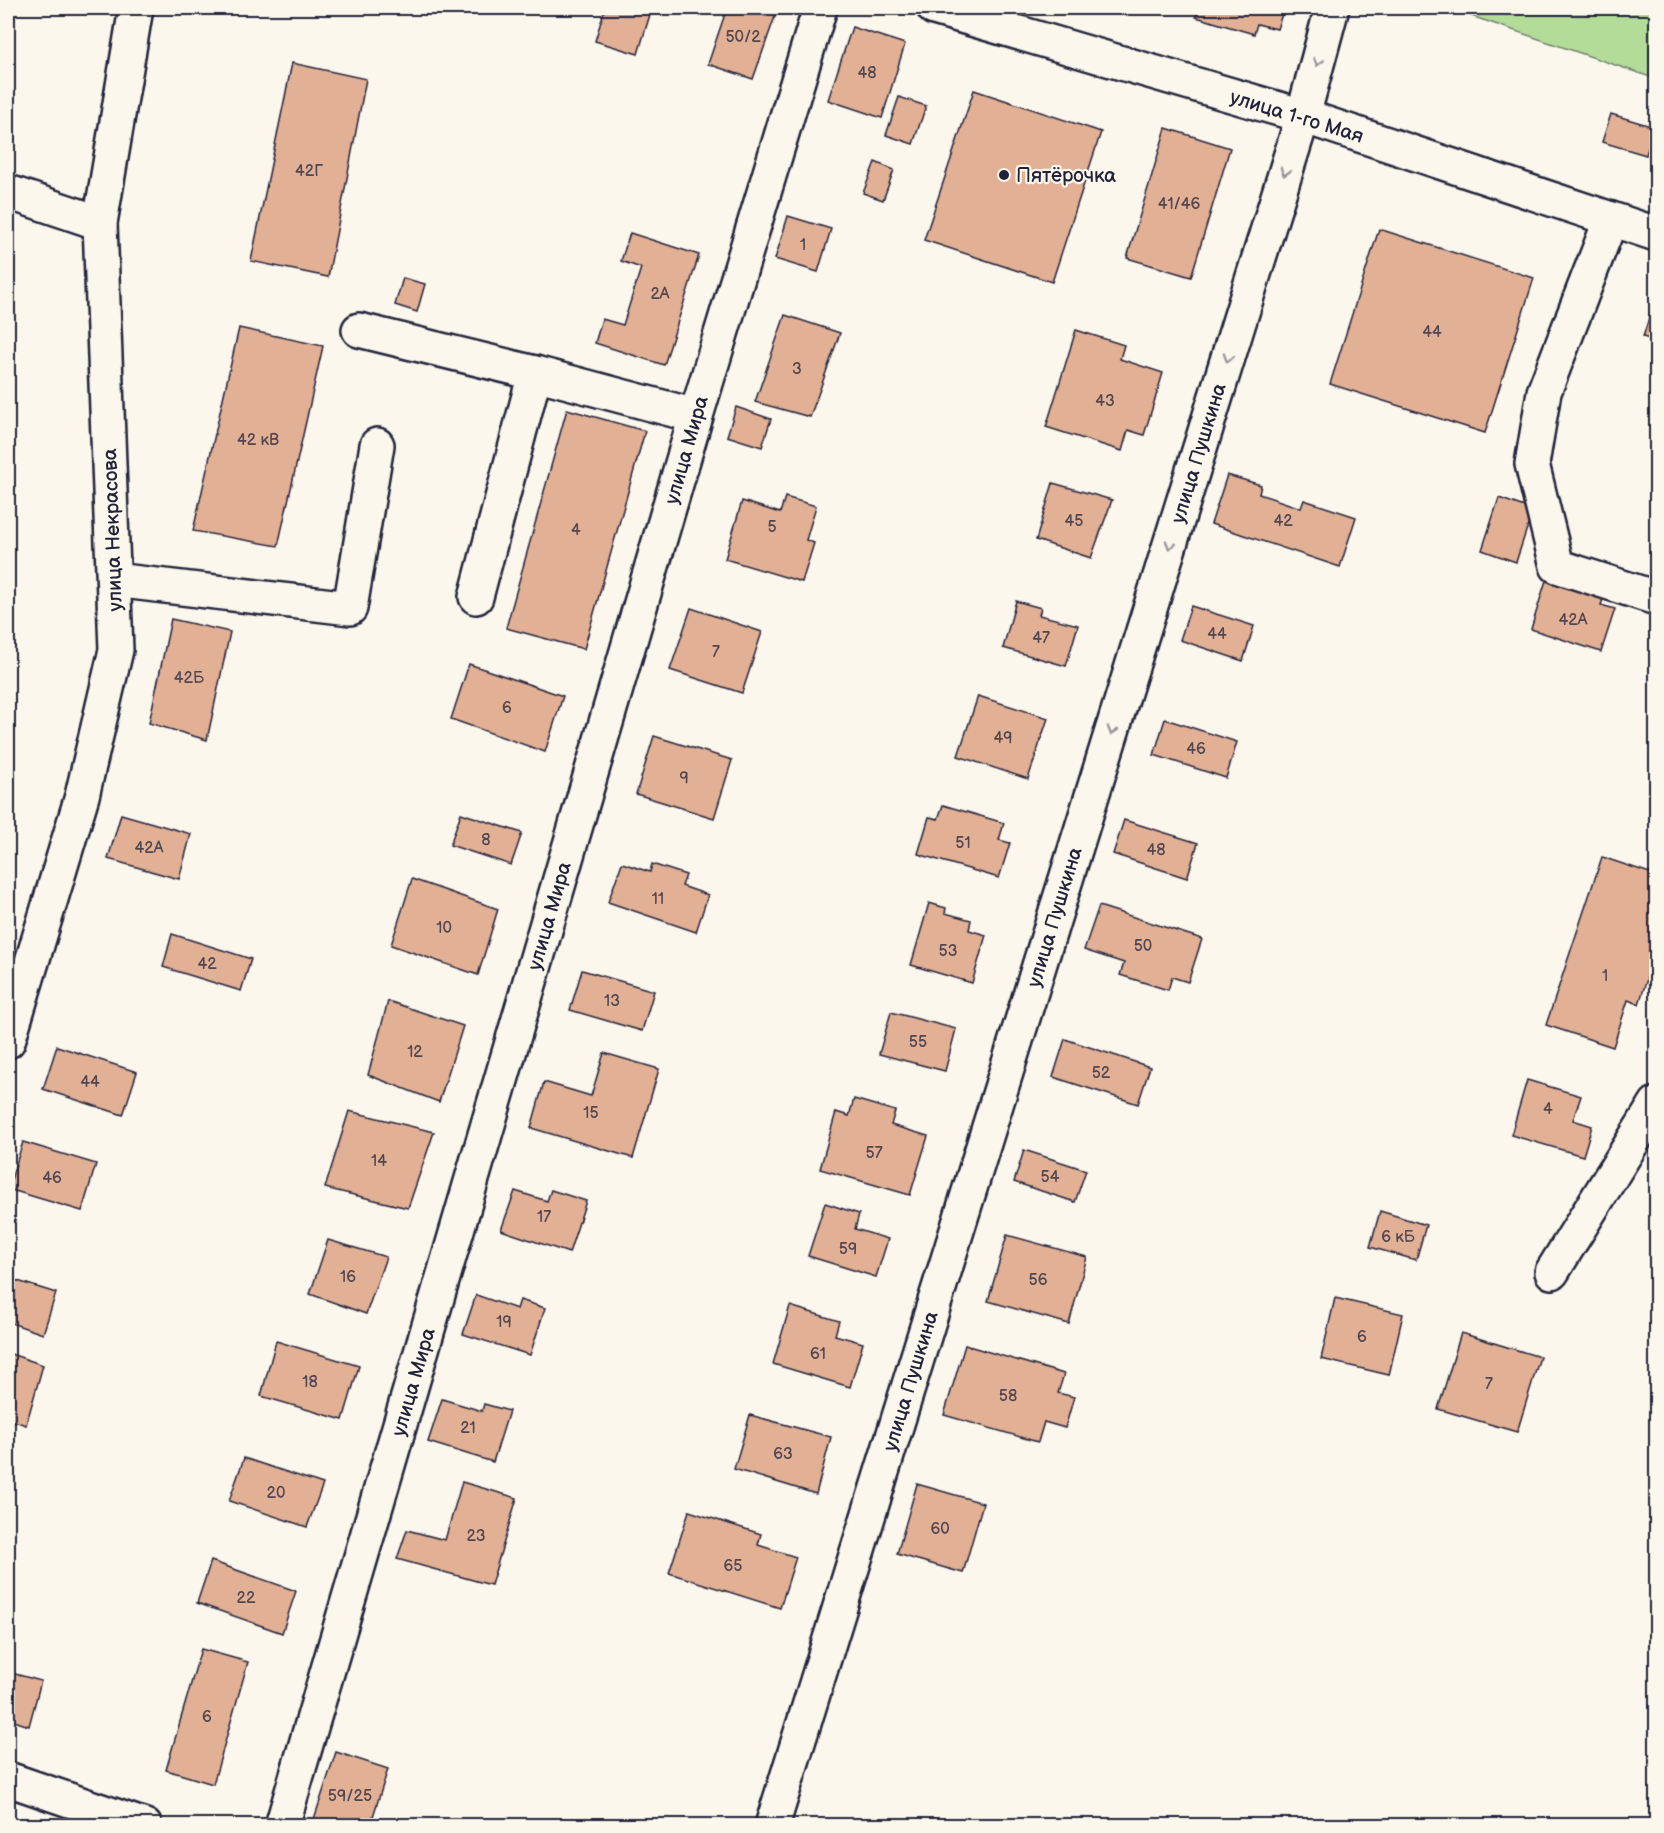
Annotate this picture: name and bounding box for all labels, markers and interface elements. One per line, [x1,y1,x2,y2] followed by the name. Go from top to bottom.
[725,28,761,47] house number: 50/2
[1312,57,1325,67] one-way arrow
[857,64,877,83] house number: 48
[1227,85,1366,149] street label: улица 1-го Мая
[295,162,323,181] house number: 42Г
[1016,164,1116,188] place label: Пятёрочка
[1280,166,1292,177] one-way arrow
[997,168,1011,182] marker: Пятёрочка
[1158,195,1201,214] house number: 41/46
[800,236,806,255] house number: 1
[650,285,670,304] house number: 2А
[1422,323,1442,342] house number: 44
[1222,352,1235,363] one-way arrow
[792,360,802,379] house number: 3
[1166,380,1232,526] street label: улица Пушкина
[1095,392,1115,411] house number: 43
[660,393,714,507] street label: улица Мира
[237,431,279,450] house number: 42 кВ
[98,448,128,612] street label: улица Некрасова
[1065,512,1083,531] house number: 45
[1273,512,1293,531] house number: 42
[767,518,777,537] house number: 5
[571,521,581,540] house number: 4
[1165,539,1177,550] one-way arrow
[1559,611,1588,630] house number: 42А
[1207,625,1227,644] house number: 44
[1032,629,1050,648] house number: 47
[712,643,720,662] house number: 7
[174,669,205,688] house number: 42Б
[502,699,512,718] house number: 6
[1107,725,1119,736] one-way arrow
[993,729,1013,748] house number: 49
[1186,740,1206,759] house number: 46
[679,769,689,788] house number: 9
[481,831,491,850] house number: 8
[955,834,971,853] house number: 51
[135,839,164,858] house number: 42А
[1146,841,1166,860] house number: 48
[1022,844,1088,990] street label: улица Пушкина
[523,859,577,973] street label: улица Мира
[652,890,664,909] house number: 11
[436,919,452,938] house number: 10
[1134,937,1152,956] house number: 50
[938,942,958,961] house number: 53
[197,955,217,974] house number: 42
[1602,967,1608,986] house number: 1
[604,992,620,1011] house number: 13
[909,1033,927,1052] house number: 55
[407,1043,423,1062] house number: 12
[1092,1064,1111,1083] house number: 52
[80,1073,100,1092] house number: 44
[1543,1100,1553,1119] house number: 4
[583,1104,599,1123] house number: 15
[865,1144,883,1163] house number: 57
[371,1152,387,1171] house number: 14
[1041,1168,1060,1187] house number: 54
[42,1169,62,1188] house number: 46
[537,1208,551,1227] house number: 17
[1381,1228,1416,1247] house number: 6 кБ
[839,1240,857,1259] house number: 59
[340,1268,356,1287] house number: 16
[1029,1271,1048,1290] house number: 56
[878,1308,944,1454] street label: улица Пушкина
[496,1313,512,1332] house number: 19
[387,1325,441,1439] street label: улица Мира
[1357,1328,1367,1347] house number: 6
[810,1345,826,1364] house number: 61
[302,1373,318,1392] house number: 18
[1485,1375,1493,1394] house number: 7
[999,1387,1017,1406] house number: 58
[460,1419,476,1438] house number: 21
[773,1445,793,1464] house number: 63
[267,1484,285,1503] house number: 20
[930,1520,950,1539] house number: 60
[467,1527,486,1546] house number: 23
[724,1557,742,1576] house number: 65
[237,1589,256,1608] house number: 22
[202,1708,212,1727] house number: 6
[328,1787,372,1806] house number: 59/25

